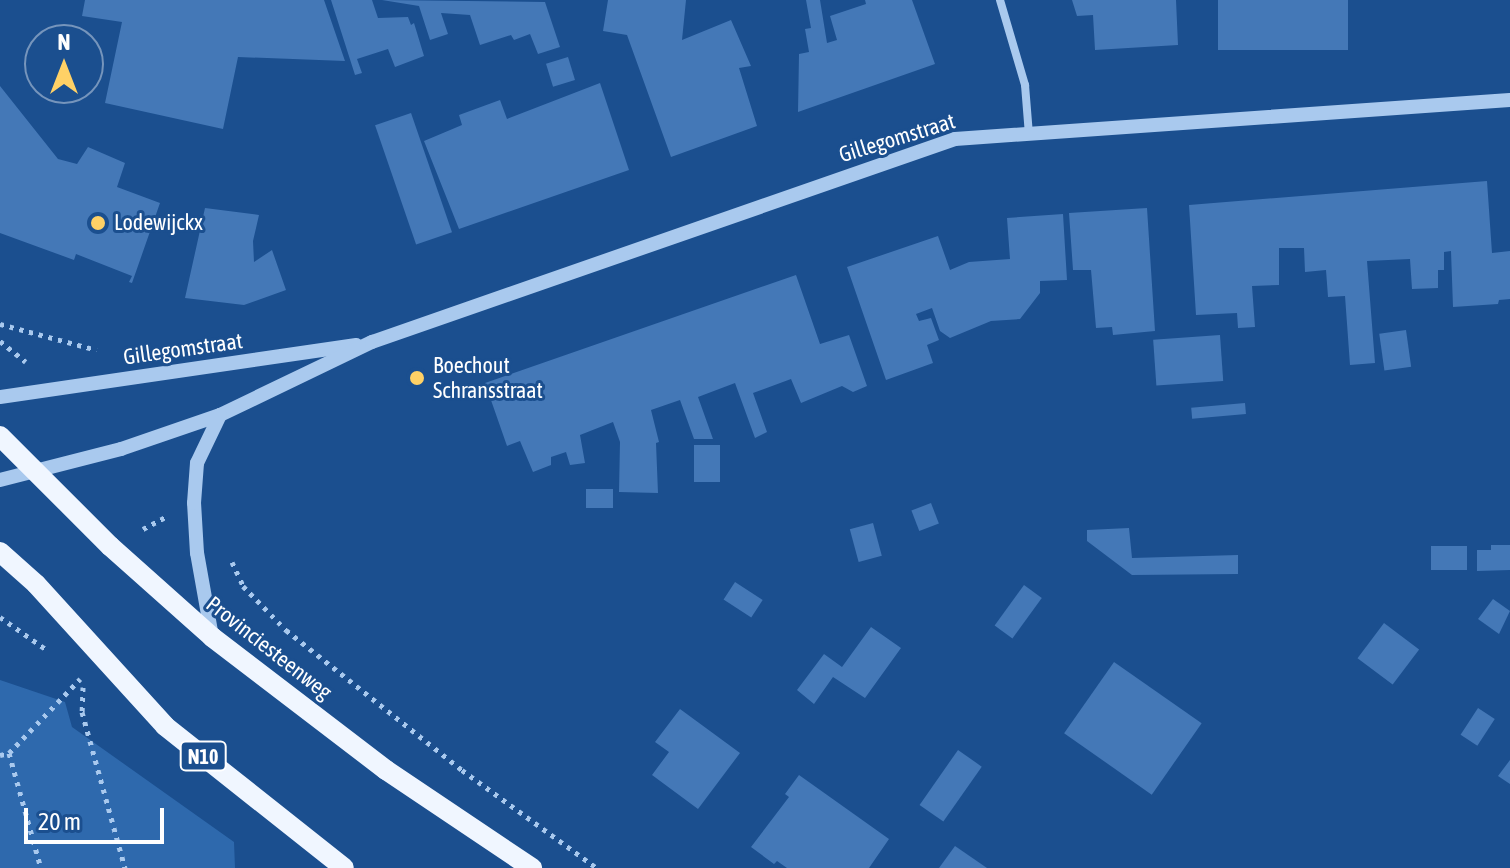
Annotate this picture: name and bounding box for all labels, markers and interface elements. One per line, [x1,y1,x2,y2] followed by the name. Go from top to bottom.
[24,24,104,104] north arrow
[58,29,70,55] text: N
[836,108,958,168] street label: Gillegomstraat
[114,210,203,236] place label: Lodewijckx
[89,214,107,232] marker: Lodewijckx
[122,328,244,370] street label: Gillegomstraat
[433,352,543,404] place label: Boechout Schransstraat
[408,369,426,387] marker: Boechout Schransstraat
[201,591,337,705] street label: Provinciesteenweg
[179,740,227,772] road number: N10
[28,792,168,842] scale bar
[38,808,81,835] text: 20 m

